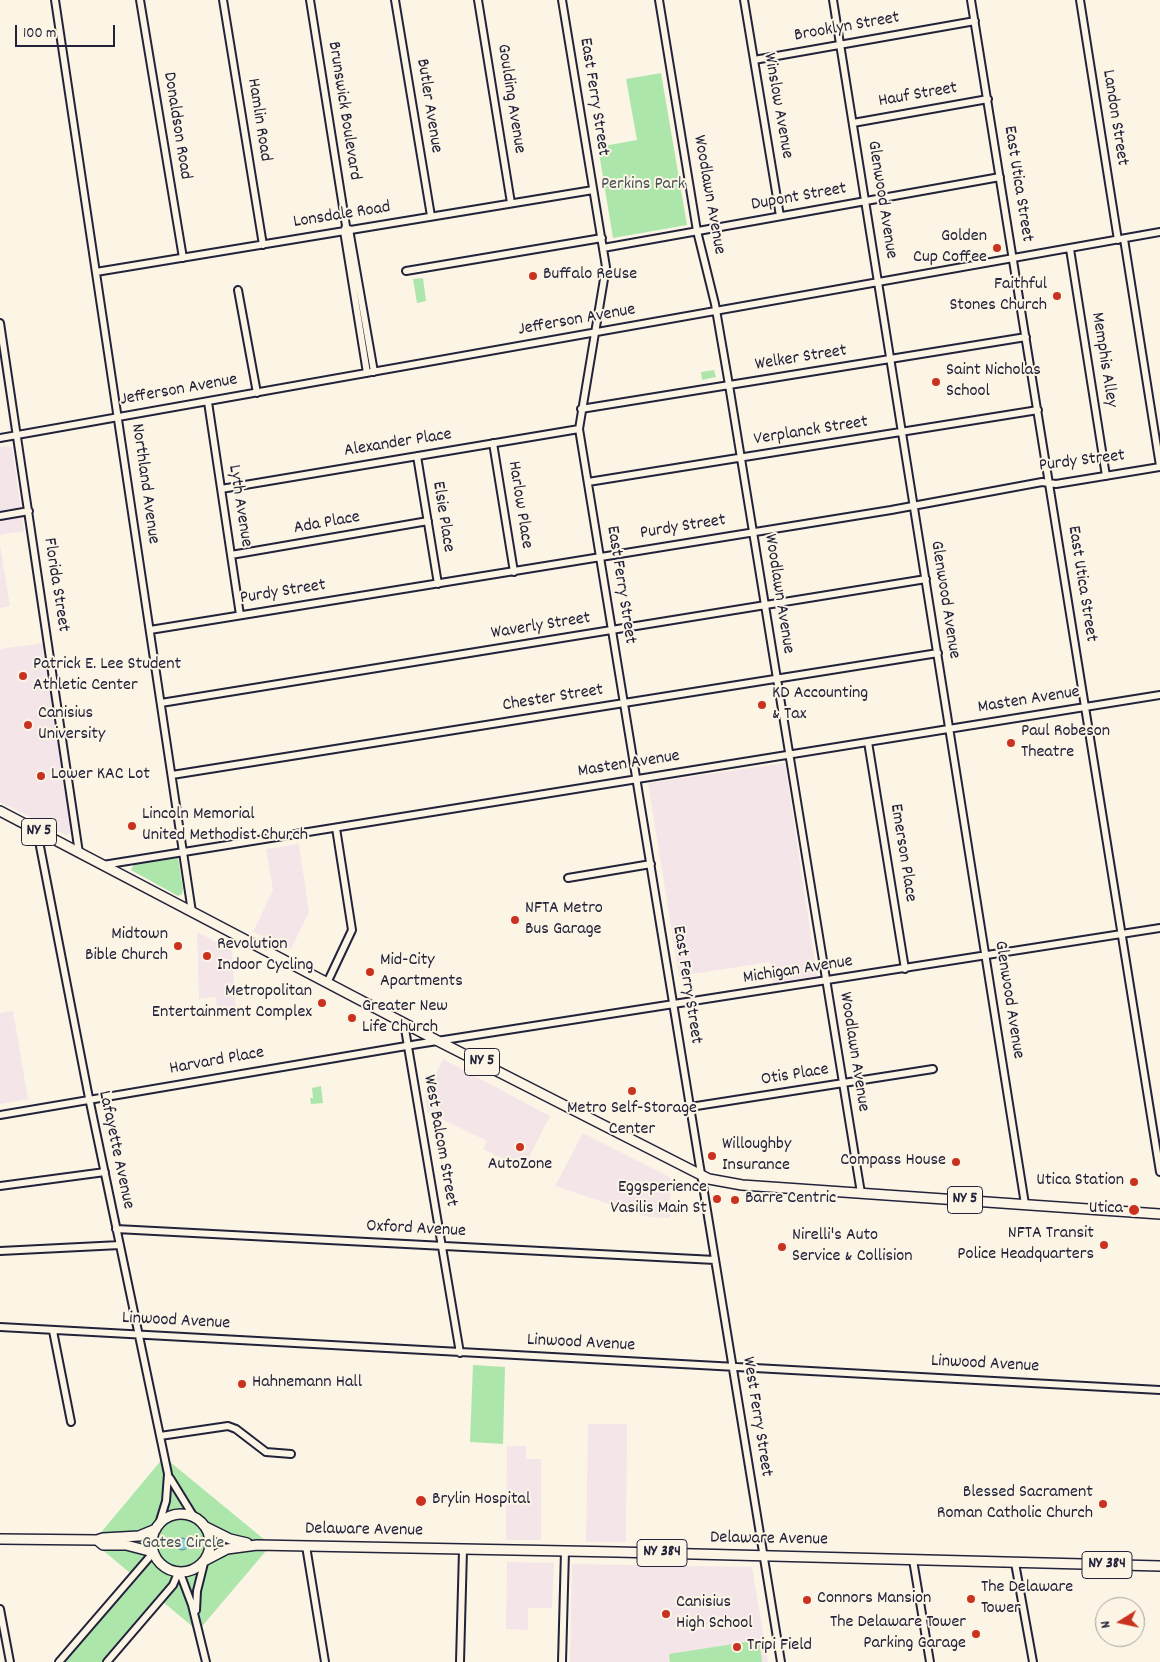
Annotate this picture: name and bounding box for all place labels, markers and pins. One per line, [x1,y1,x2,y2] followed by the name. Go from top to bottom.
[913,227,987,270] place label: Golden Cup Coffee
[991,242,1003,254] marker: Golden Cup Coffee
[543,265,637,287] place label: Buffalo ReUse
[527,270,539,282] marker: Buffalo ReUse
[949,275,1047,318] place label: Faithful Stones Church
[1051,290,1063,302] marker: Faithful Stones Church
[946,361,1041,404] place label: Saint Nicholas School
[930,376,942,388] marker: Saint Nicholas School
[33,655,181,698] place label: Patrick E. Lee Student Athletic Center
[17,670,29,682] marker: Patrick E. Lee Student Athletic Center
[772,684,868,726] place label: KD Accounting & Tax
[756,699,768,711] marker: KD Accounting & Tax
[38,704,105,746] place label: Canisius University
[22,719,34,731] marker: Canisius University
[1021,722,1110,764] place label: Paul Robeson Theatre
[1005,737,1017,749] marker: Paul Robeson Theatre
[51,765,150,787] place label: Lower KAC Lot
[35,770,47,782] marker: Lower KAC Lot
[142,805,308,848] place label: Lincoln Memorial United Methodist Church
[126,820,138,832] marker: Lincoln Memorial United Methodist Church
[525,899,603,942] place label: NFTA Metro Bus Garage
[509,914,521,926] marker: NFTA Metro Bus Garage
[85,925,168,968] place label: Midtown Bible Church
[217,935,313,978] place label: Revolution Indoor Cycling
[172,940,184,952] marker: Midtown Bible Church
[201,950,213,962] marker: Revolution Indoor Cycling
[380,951,463,994] place label: Mid-City Apartments
[364,966,376,978] marker: Mid-City Apartments
[152,982,312,1024] place label: Metropolitan Entertainment Complex
[316,997,328,1009] marker: Metropolitan Entertainment Complex
[362,997,448,1040] place label: Greater New Life Church
[346,1012,358,1024] marker: Greater New Life Church
[626,1085,638,1097] marker: Metro Self-Storage Center
[567,1099,697,1142] place label: Metro Self-Storage Center
[722,1135,791,1178] place label: Willoughby Insurance
[514,1141,526,1153] marker: AutoZone
[706,1150,718,1162] marker: Willoughby Insurance
[840,1151,946,1173] place label: Compass House
[488,1155,552,1177] place label: AutoZone
[950,1156,962,1168] marker: Compass House
[1036,1171,1124,1193] place label: Utica Station
[1128,1176,1140,1188] marker: Utica Station
[610,1178,707,1220] place label: Eggsperience Vasilis Main St
[745,1189,836,1211] place label: Barre Centric
[711,1193,723,1205] marker: Eggsperience Vasilis Main St
[729,1194,741,1206] marker: Barre Centric
[1089,1199,1123,1221] place label: Utica
[1127,1203,1141,1217] marker: Utica
[957,1224,1094,1266] place label: NFTA Transit Police Headquarters
[792,1226,913,1268] place label: Nirelli's Auto Service & Collision
[1098,1239,1110,1251] marker: NFTA Transit Police Headquarters
[776,1241,788,1253] marker: Nirelli's Auto Service & Collision
[252,1373,362,1395] place label: Hahnemann Hall
[236,1378,248,1390] marker: Hahnemann Hall
[937,1483,1093,1526] place label: Blessed Sacrament Roman Catholic Church
[432,1490,530,1512] place label: Brylin Hospital
[414,1494,428,1508] marker: Brylin Hospital
[1097,1498,1109,1510] marker: Blessed Sacrament Roman Catholic Church
[981,1578,1073,1620] place label: The Delaware Tower
[817,1589,931,1611] place label: Connors Mansion
[676,1593,752,1636] place label: Canisius High School
[965,1593,977,1605] marker: The Delaware Tower
[801,1594,813,1606] marker: Connors Mansion
[660,1608,672,1620] marker: Canisius High School
[830,1613,966,1656] place label: The Delaware Tower Parking Garage
[970,1628,982,1640] marker: The Delaware Tower Parking Garage
[747,1636,812,1658] place label: Tripi Field
[731,1641,743,1653] marker: Tripi Field

